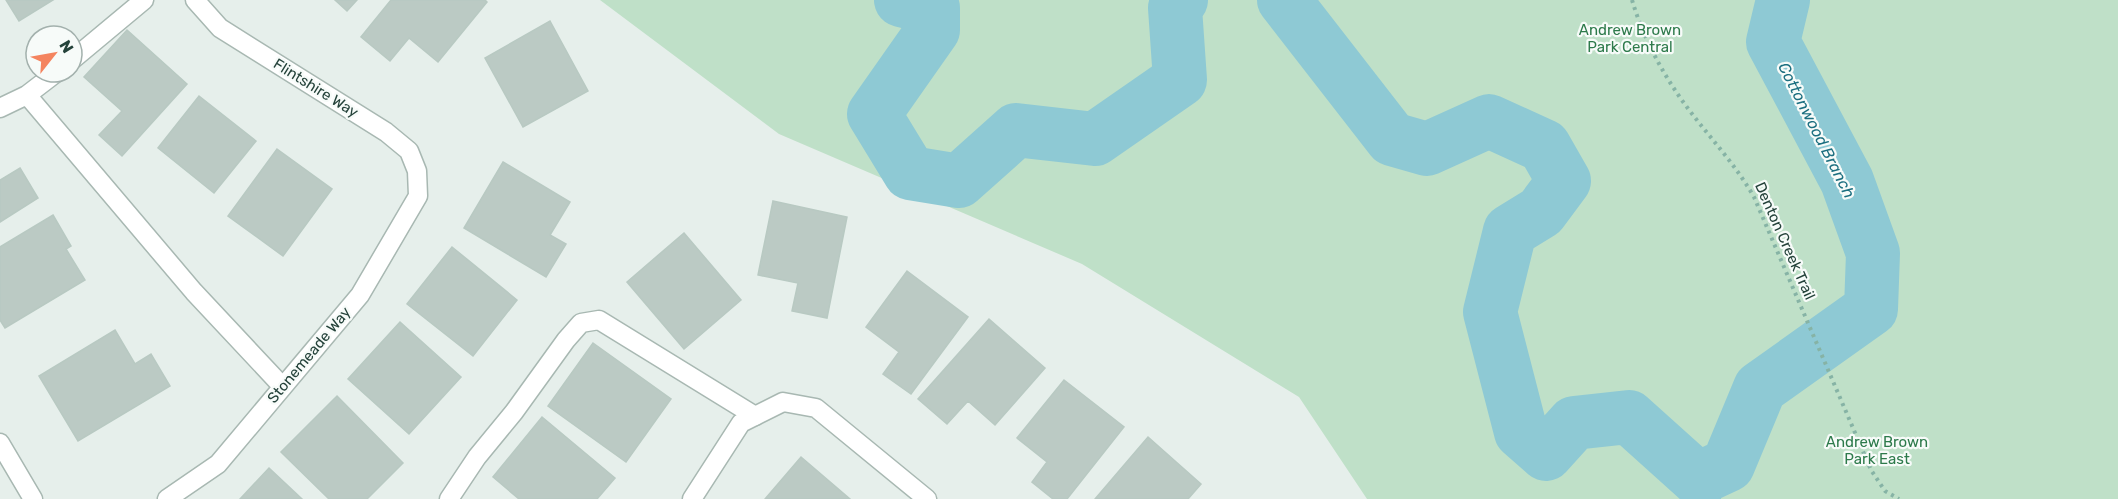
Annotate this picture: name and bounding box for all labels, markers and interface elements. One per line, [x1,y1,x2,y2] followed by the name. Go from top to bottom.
[1579,21,1681,56] park label: Andrew Brown Park Central
[24,24,84,84] north arrow
[55,37,78,56] text: N
[270,55,362,121] street label: Flintshire Way
[1774,59,1859,201] water label: Cottonwood Branch
[1751,179,1819,303] street label: Denton Creek Trail
[263,303,355,407] street label: Stonemeade Way
[1826,433,1928,468] park label: Andrew Brown Park East

